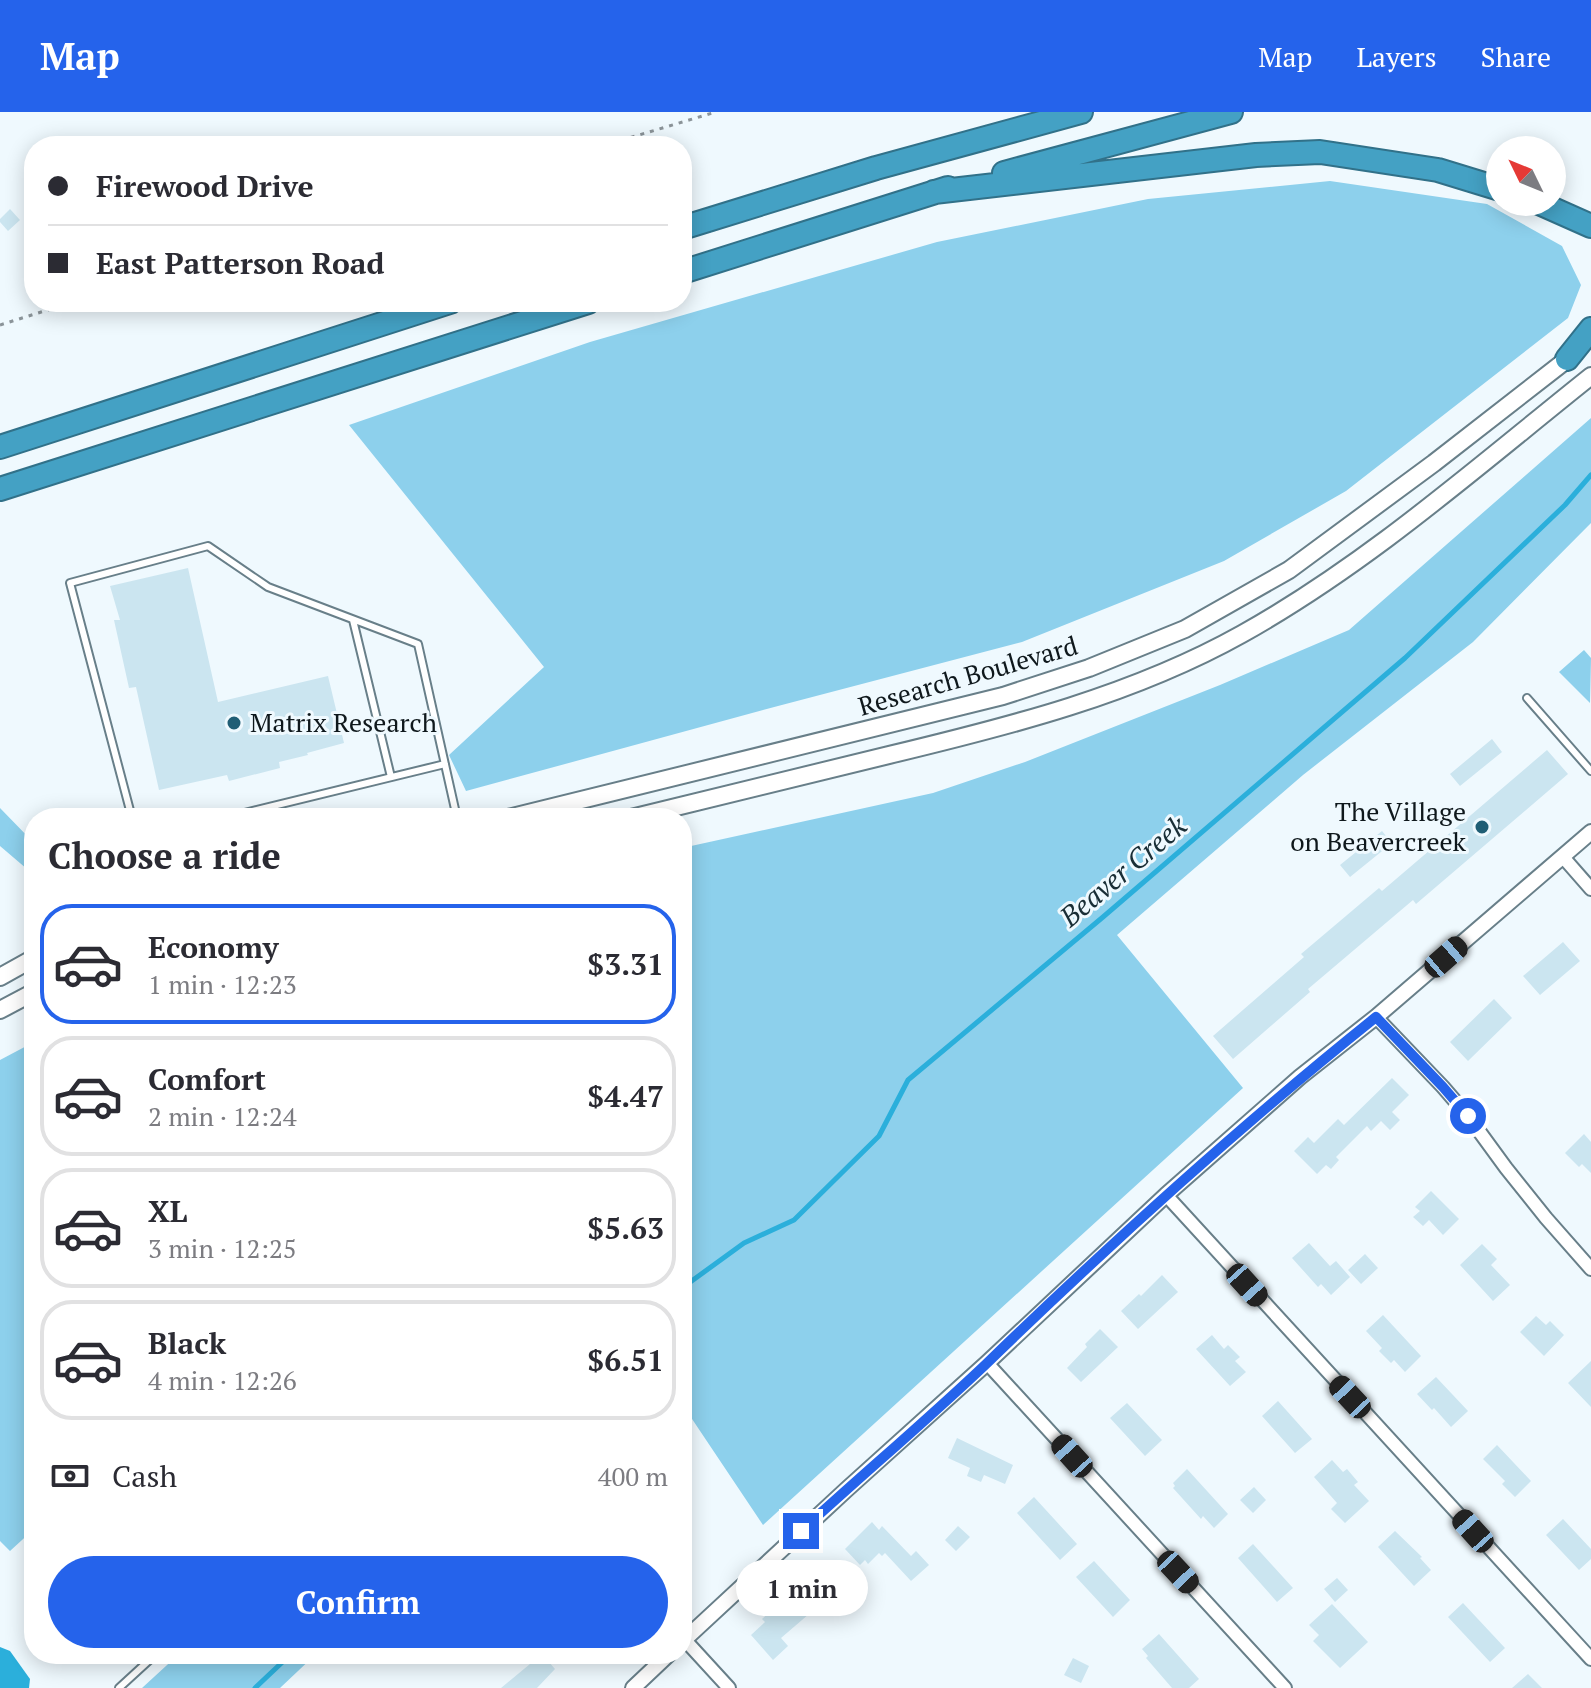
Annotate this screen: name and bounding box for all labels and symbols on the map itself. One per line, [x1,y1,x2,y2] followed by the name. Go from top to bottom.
[1486,136,1566,216] north arrow
[854,627,1081,723] street label: Research Boulevard
[250,705,437,739] place label: Matrix Research
[225,714,243,732] marker: Matrix Research
[1290,794,1467,858] place label: The Village on Beavercreek
[1051,806,1194,935] water label: Beaver Creek
[1473,818,1491,836] marker: The Village on Beavercreek
[1420,932,1472,982] car
[1450,1098,1486,1134] route start
[1222,1259,1272,1311] car
[1325,1371,1375,1423] car
[1047,1430,1097,1482] car
[1448,1505,1498,1557] car
[783,1513,819,1549] route end
[1153,1546,1203,1598] car
[735,1559,867,1615] callout: 1 min

